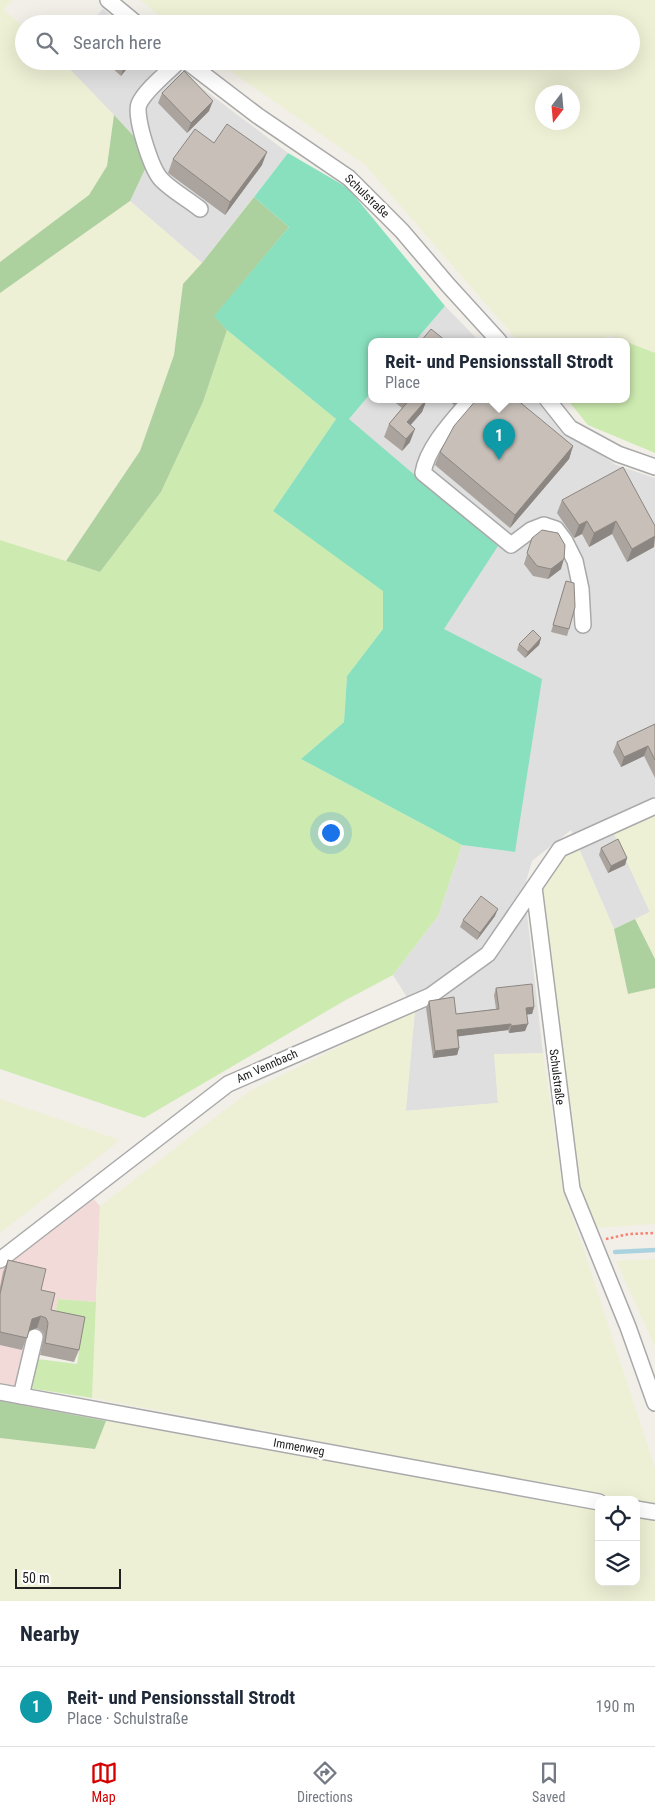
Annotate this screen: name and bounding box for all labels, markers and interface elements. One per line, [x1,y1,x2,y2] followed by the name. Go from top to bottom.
[15,15,640,70] search box
[33,29,61,57] icon: search
[73,31,161,54] text: Search here
[535,85,580,130] north arrow
[342,171,392,221] street label: Schulstraße
[368,338,630,403] popup
[385,350,613,373] text: Reit- und Pensionsstall Strodt
[385,373,420,392] text: Place
[483,419,515,460] pin: 1
[318,820,344,846] your location
[234,1046,300,1086] street label: Am Vennbach
[547,1048,567,1106] street label: Schulstraße
[272,1436,326,1458] street label: Immenweg
[595,1496,640,1586] map controls
[595,1496,640,1541] button: locate
[595,1541,640,1586] button: layers
[15,1566,121,1589] scale bar
[22,1570,50,1586] text: 50 m
[20,1622,79,1646] text: Nearby
[67,1686,295,1709] text: Reit- und Pensionsstall Strodt
[32,1697,40,1716] text: 1
[596,1697,635,1716] text: 190 m
[67,1709,188,1728] text: Place · Schulstraße
[90,1759,118,1805] tab: Map
[297,1759,353,1805] tab: Directions
[532,1759,565,1805] tab: Saved

